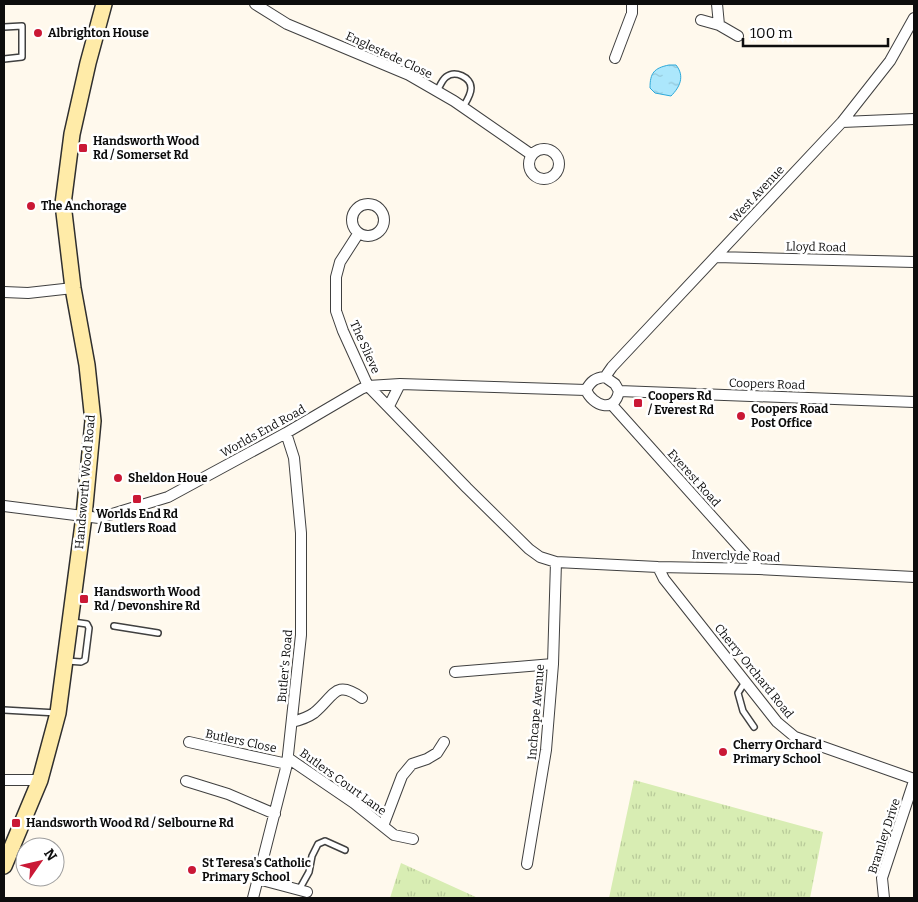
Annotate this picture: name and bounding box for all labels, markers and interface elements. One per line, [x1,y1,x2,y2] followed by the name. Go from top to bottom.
[743,15,888,47] scale bar
[750,24,793,42] text: 100 m
[48,26,149,40] place label: Albrighton House
[32,27,44,39] marker: Albrighton House
[343,29,435,81] street label: Englestede Close
[93,134,200,162] place label: Handsworth Wood Rd / Somerset Rd
[77,142,89,154] marker: Handsworth Wood Rd / Somerset Rd
[727,163,787,225] street label: West Avenue
[41,199,127,213] place label: The Anchorage
[25,200,37,212] marker: The Anchorage
[786,239,846,255] street label: Lloyd Road
[347,318,383,376] street label: The Slieve
[729,376,805,392] street label: Coopers Road
[647,389,715,417] place label: Coopers Rd / Everest Rd
[632,397,644,409] marker: Coopers Rd / Everest Rd
[218,402,308,460] street label: Worlds End Road
[751,402,829,430] place label: Coopers Road Post Office
[735,410,747,422] marker: Coopers Road Post Office
[72,414,98,550] street label: Handsworth Wood Road
[665,447,723,509] street label: Everest Road
[128,471,208,485] place label: Sheldon Houe
[112,472,124,484] marker: Sheldon Houe
[131,493,143,505] marker: Worlds End Rd / Butlers Road
[96,507,179,535] place label: Worlds End Rd / Butlers Road
[691,547,781,565] street label: Inverclyde Road
[94,585,201,613] place label: Handsworth Wood Rd / Devonshire Rd
[78,593,90,605] marker: Handsworth Wood Rd / Devonshire Rd
[712,621,796,721] street label: Cherry Orchard Road
[275,629,295,703] street label: Butler's Road
[525,664,547,760] street label: Inchcape Avenue
[204,727,278,755] street label: Butlers Close
[733,738,823,766] place label: Cherry Orchard Primary School
[297,746,389,818] street label: Butlers Court Lane
[717,746,729,758] marker: Cherry Orchard Primary School
[865,796,903,876] street label: Bramley Drive
[26,816,235,830] place label: Handsworth Wood Rd / Selbourne Rd
[10,817,22,829] marker: Handsworth Wood Rd / Selbourne Rd
[15,837,65,887] north arrow
[40,846,61,864] text: N
[202,856,311,884] place label: St Teresa's Catholic Primary School
[186,864,198,876] marker: St Teresa's Catholic Primary School

